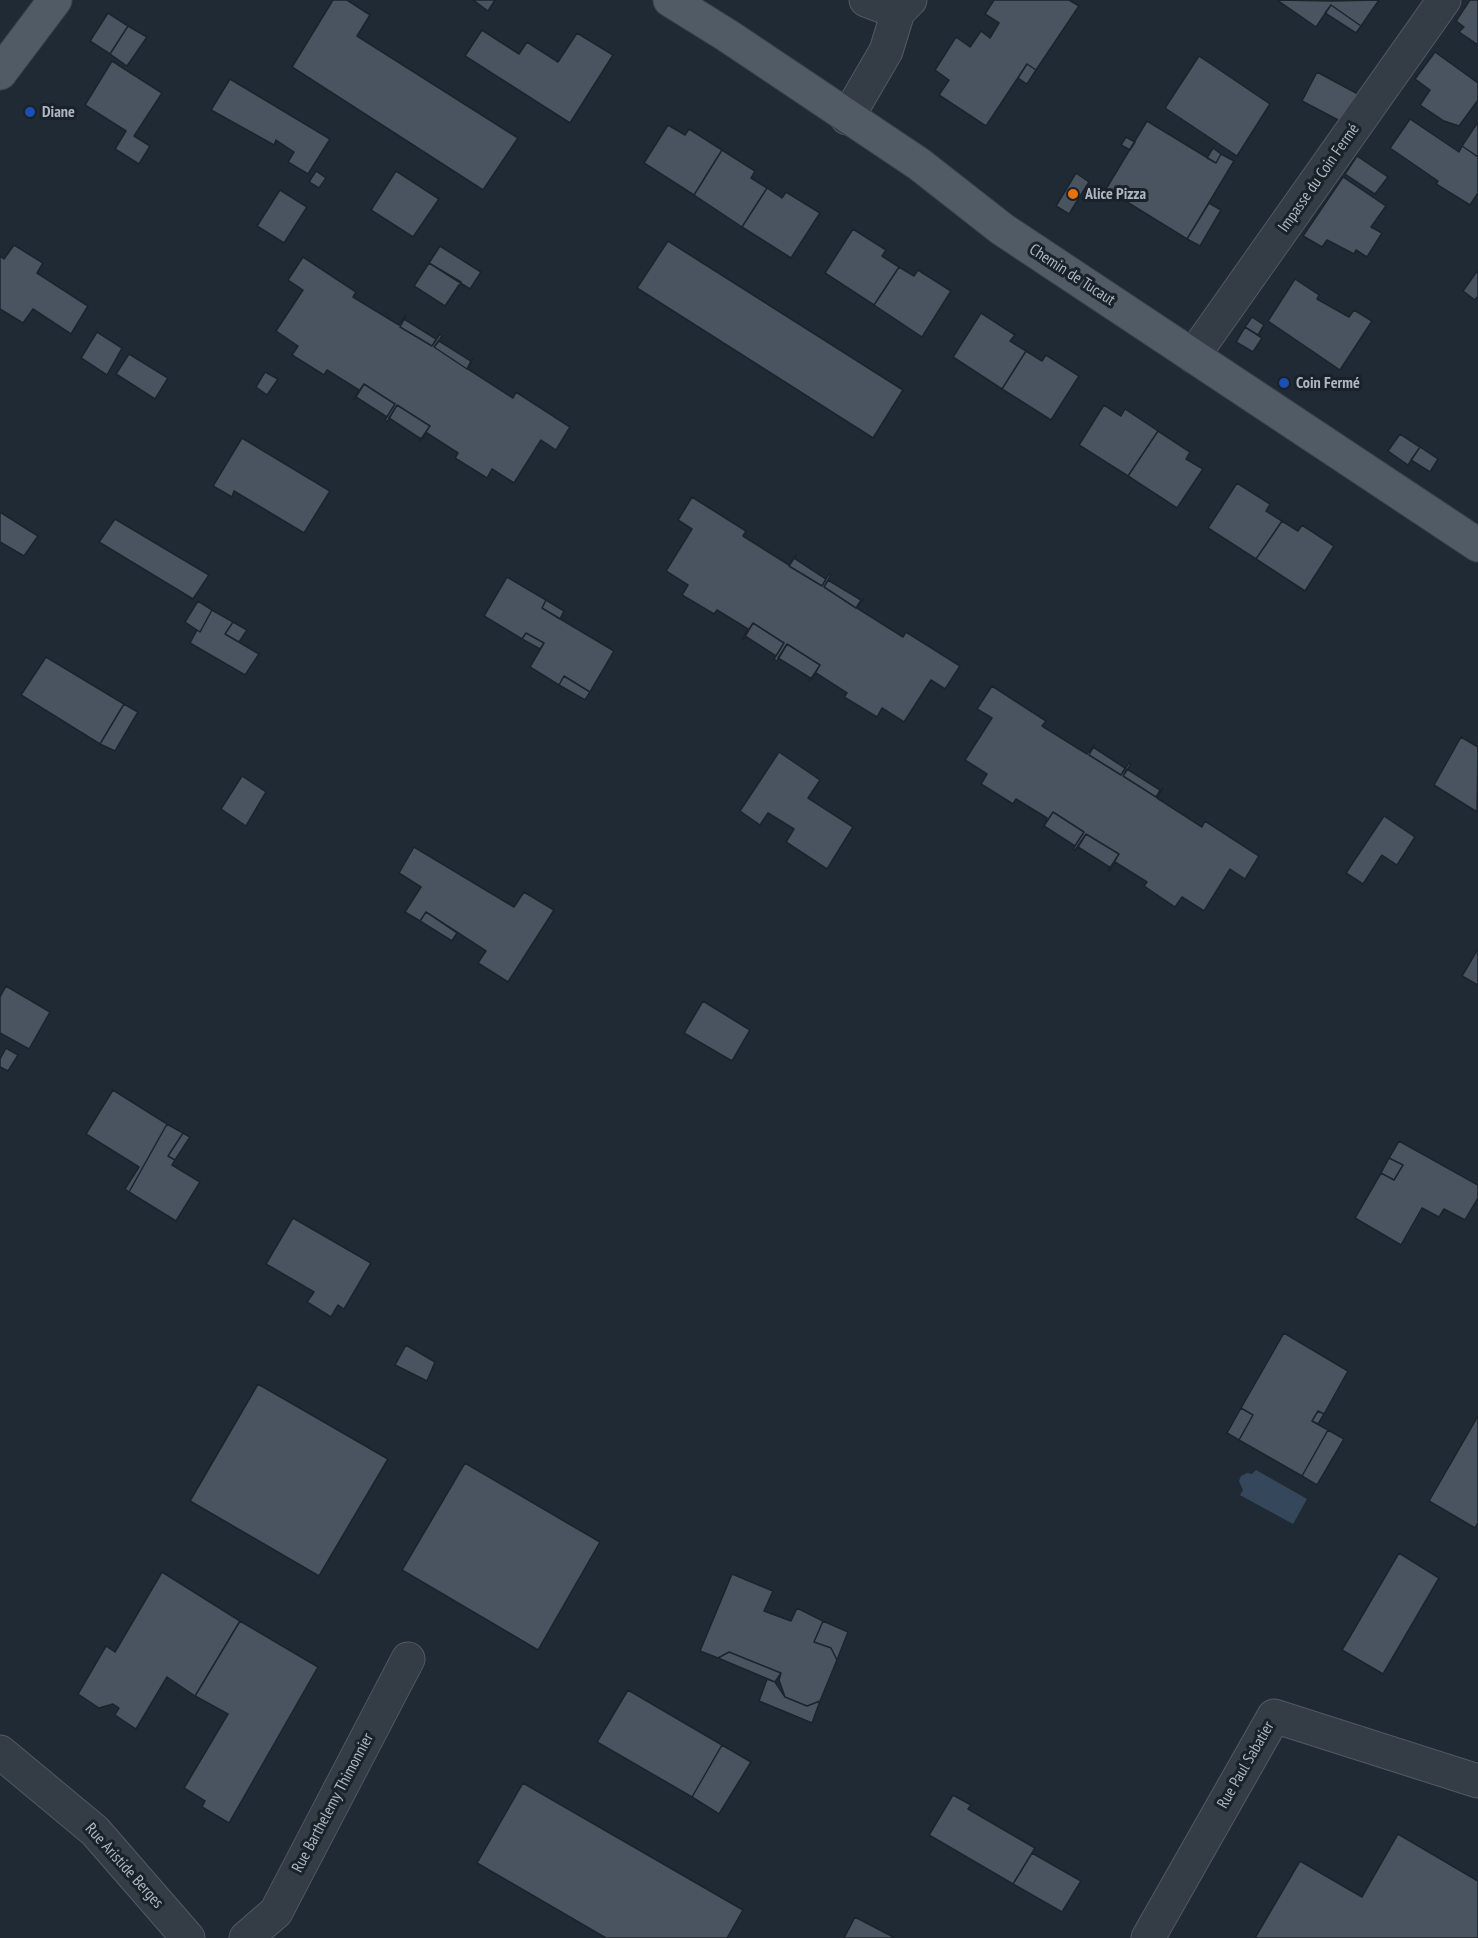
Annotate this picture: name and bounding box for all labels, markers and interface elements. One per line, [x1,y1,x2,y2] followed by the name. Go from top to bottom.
[42,102,75,122] place label: Diane
[23,105,37,119] marker: Diane
[1274,120,1364,236] street label: Impasse du Coin Fermé
[1085,184,1146,204] place label: Alice Pizza
[1066,187,1080,201] marker: Alice Pizza
[1026,240,1118,310] street label: Chemin de Tucaut
[1296,373,1360,393] place label: Coin Fermé
[1277,376,1291,390] marker: Coin Fermé
[1213,1718,1279,1812] street label: Rue Paul Sabatier
[288,1730,378,1876] street label: Rue Barthelemy Thimonnier
[81,1820,167,1912] street label: Rue Aristide Berges

